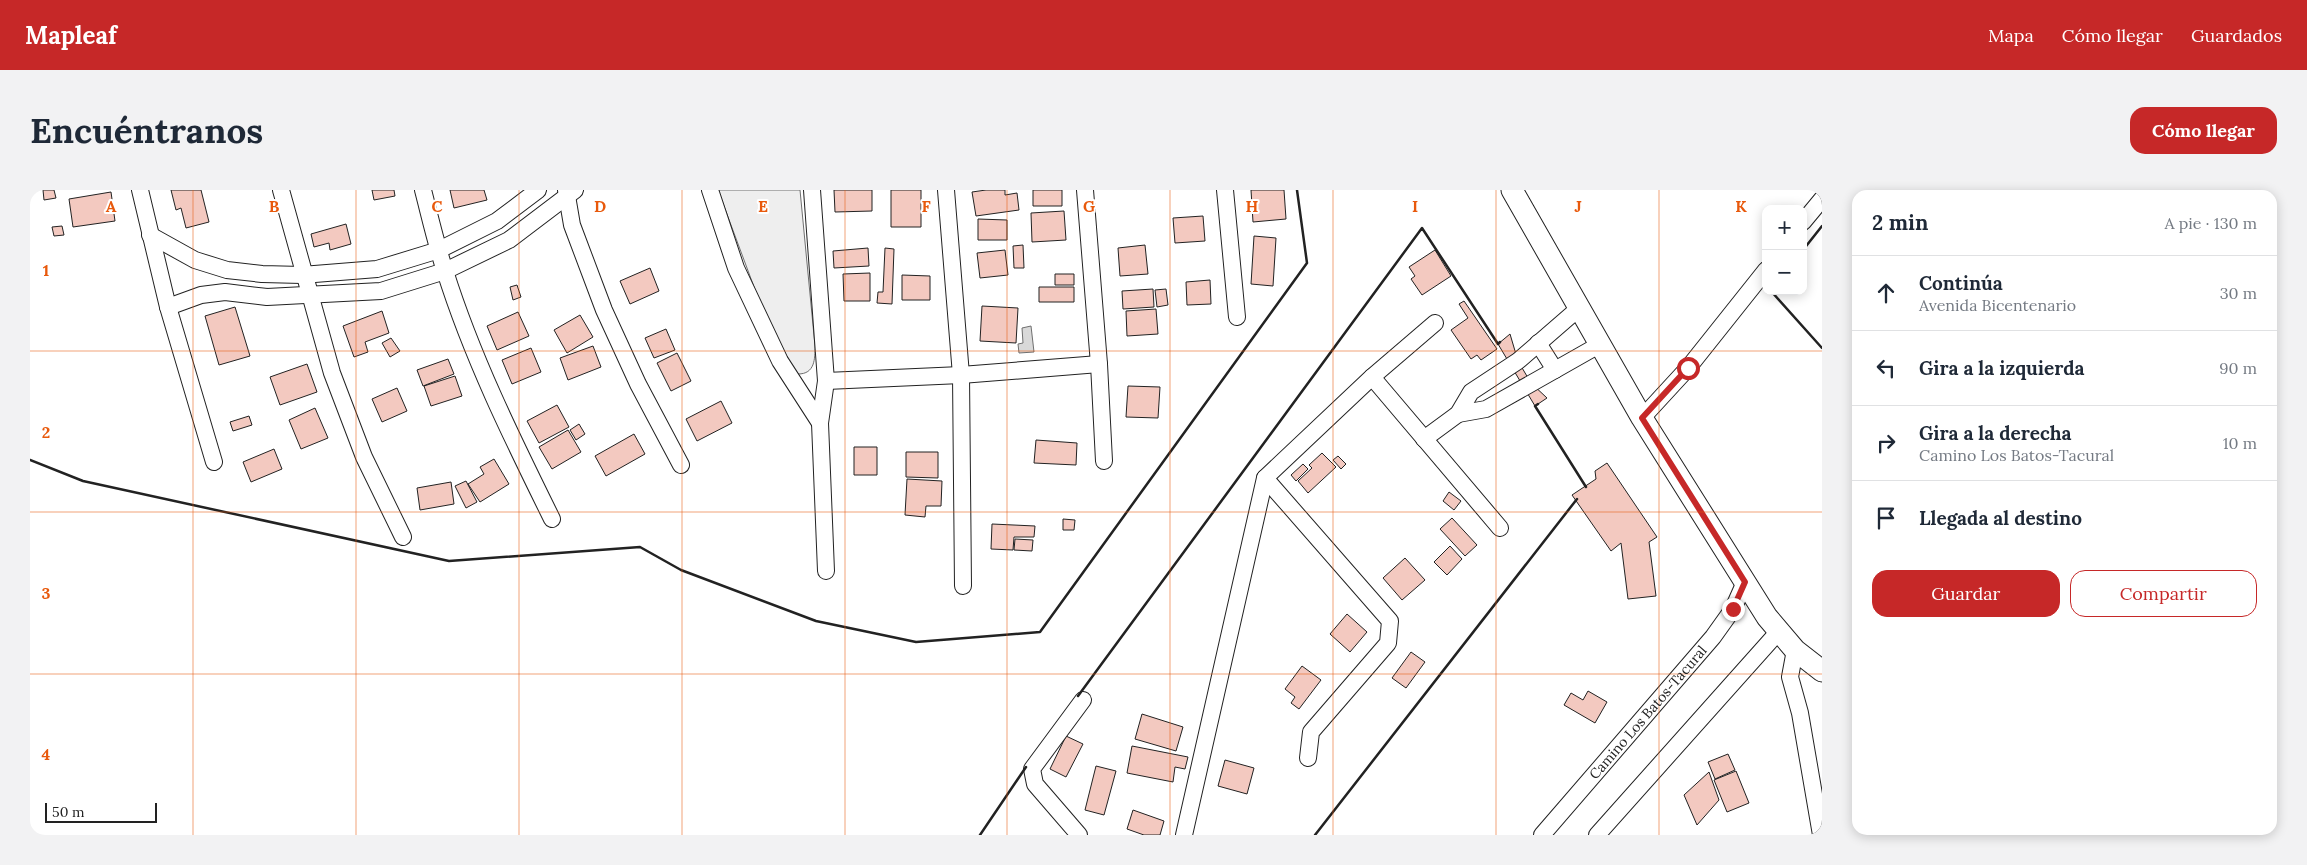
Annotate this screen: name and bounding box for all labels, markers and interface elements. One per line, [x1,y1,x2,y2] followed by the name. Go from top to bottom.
[25,20,117,51] text: Mapleaf
[1988,24,2034,47] text: Mapa
[2062,24,2163,47] text: Cómo llegar
[2191,24,2282,47] text: Guardados
[2130,107,2277,154] button: Cómo llegar
[30,108,263,153] text: Encuéntranos
[106,196,117,216] text: A
[269,196,280,216] text: B
[431,196,443,216] text: C
[594,196,606,216] text: D
[758,196,768,216] text: E
[921,196,931,216] text: F
[1083,196,1095,216] text: G
[1246,196,1259,216] text: H
[1412,196,1418,216] text: I
[1574,196,1582,216] text: J
[1735,196,1747,216] text: K
[1762,205,1807,295] map controls
[1762,205,1807,250] button: +
[1872,209,1928,236] text: 2 min
[2164,213,2257,233] text: A pie · 130 m
[1762,250,1807,295] button: −
[43,260,49,280] text: 1
[1919,271,2003,295] text: Continúa
[1872,279,1900,307] icon: ahead
[2220,283,2257,303] text: 30 m
[1919,295,2076,315] text: Avenida Bicentenario
[1872,354,1900,382] icon: left
[1919,356,2085,380] text: Gira a la izquierda
[1677,357,1700,380] route start
[2219,358,2257,378] text: 90 m
[1919,421,2072,445] text: Gira a la derecha
[42,422,50,442] text: 2
[1872,429,1900,457] icon: right
[2223,433,2257,453] text: 10 m
[1919,445,2114,465] text: Camino Los Batos-Tacural
[1872,504,1900,532] icon: arrive
[1919,506,2082,530] text: Llegada al destino
[1872,570,2060,617] button: Guardar
[2070,570,2257,617] button: Compartir
[42,583,51,603] text: 3
[1722,598,1745,621] route end
[1585,642,1711,783] street label: Camino Los Batos-Tacural
[42,744,51,764] text: 4
[45,800,158,823] scale bar
[52,803,85,821] text: 50 m

